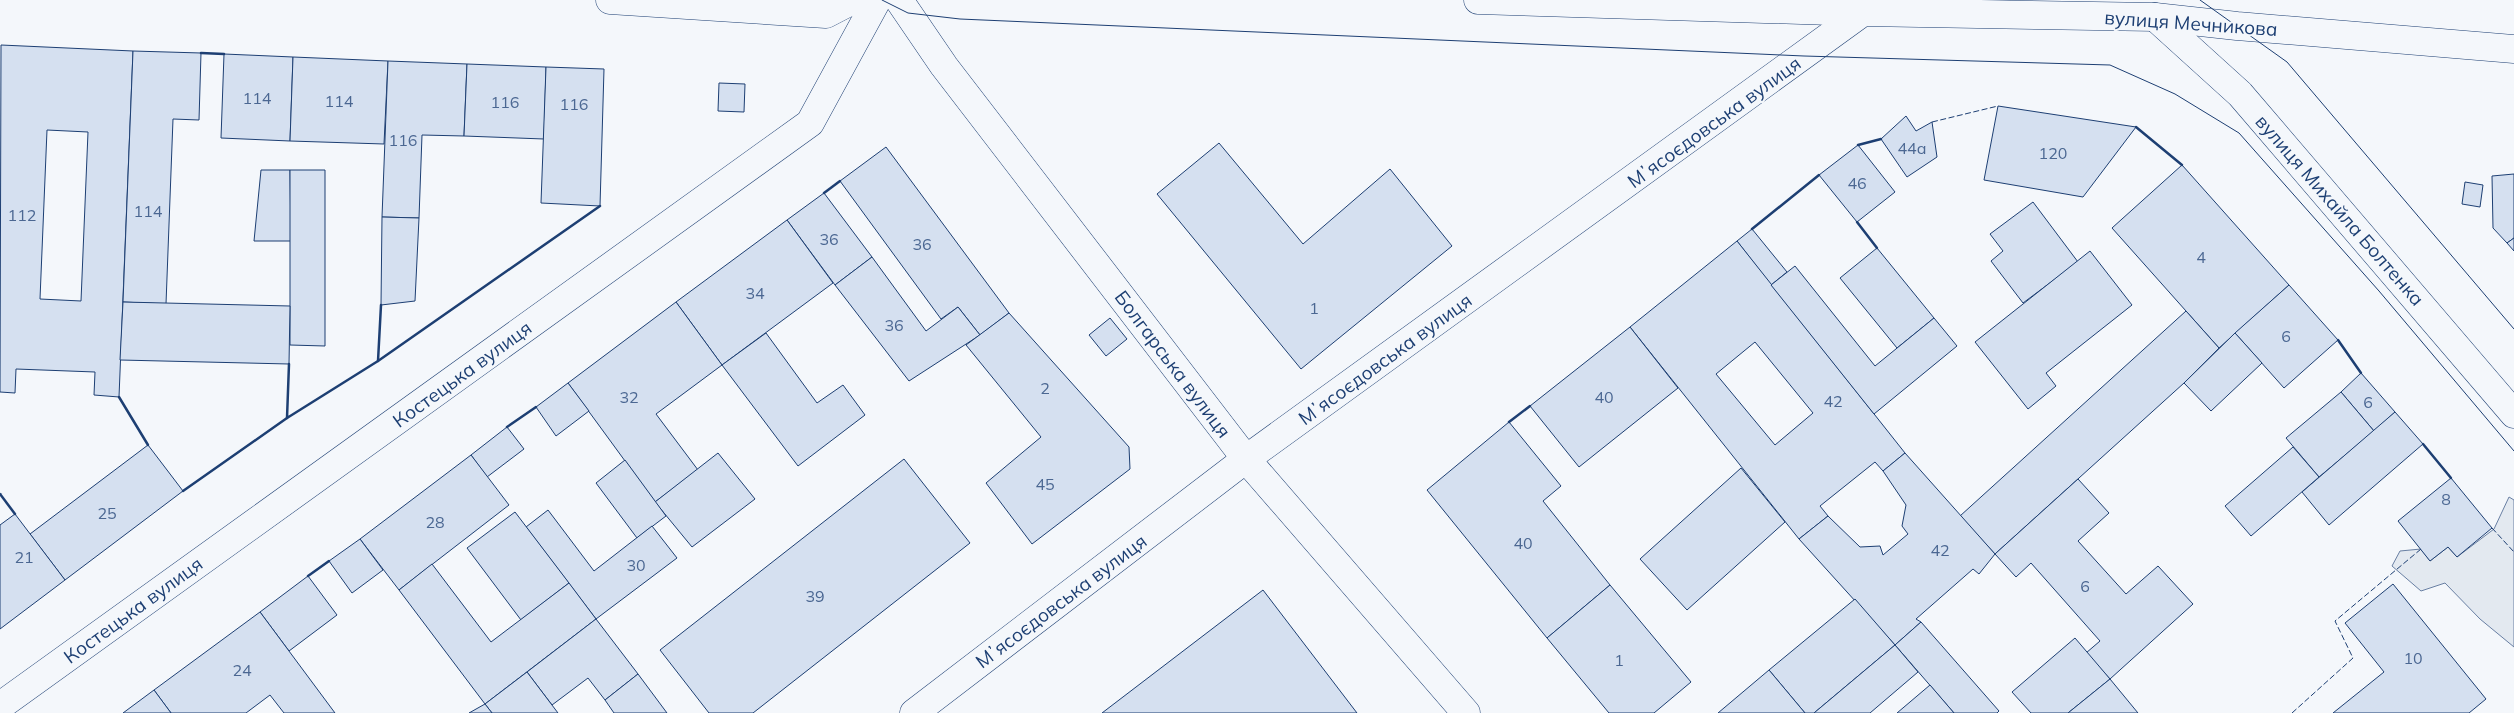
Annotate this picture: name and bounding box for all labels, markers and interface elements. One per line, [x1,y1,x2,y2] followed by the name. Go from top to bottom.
[2104,5,2278,41] street label: вулиця Мечникова
[1623,51,1805,193] street label: Мʼясоєдовська вулиця
[243,88,272,108] house number: 114
[325,91,354,111] house number: 114
[491,92,519,112] house number: 116
[560,94,588,114] house number: 116
[2250,110,2430,310] street label: вулиця Михайла Болтенка
[389,130,417,150] house number: 116
[1898,138,1926,158] house number: 44а
[2039,143,2067,163] house number: 120
[1847,173,1867,193] house number: 46
[134,201,163,221] house number: 114
[8,205,36,225] house number: 112
[819,229,839,249] house number: 36
[912,234,932,254] house number: 36
[2196,247,2206,267] house number: 4
[745,283,765,303] house number: 34
[1110,286,1236,442] street label: Болгарська вулиця
[1294,288,1476,430] street label: Мʼясоєдовська вулиця
[1309,298,1319,318] house number: 1
[884,315,904,335] house number: 36
[388,316,536,432] street label: Костецька вулиця
[2281,326,2291,346] house number: 6
[1040,378,1050,398] house number: 2
[619,387,639,407] house number: 32
[1594,387,1614,407] house number: 40
[1823,391,1843,411] house number: 42
[2363,392,2373,412] house number: 6
[1035,474,1055,494] house number: 45
[2441,489,2451,509] house number: 8
[97,503,117,523] house number: 25
[425,512,445,532] house number: 28
[971,529,1151,673] street label: Мʼясоєдовська вулиця
[1513,533,1533,553] house number: 40
[1930,540,1950,560] house number: 42
[14,547,34,567] house number: 21
[59,552,207,668] street label: Костецька вулиця
[626,555,646,575] house number: 30
[2080,576,2090,596] house number: 6
[805,586,825,606] house number: 39
[2403,648,2423,668] house number: 10
[1614,650,1624,670] house number: 1
[232,660,252,680] house number: 24

